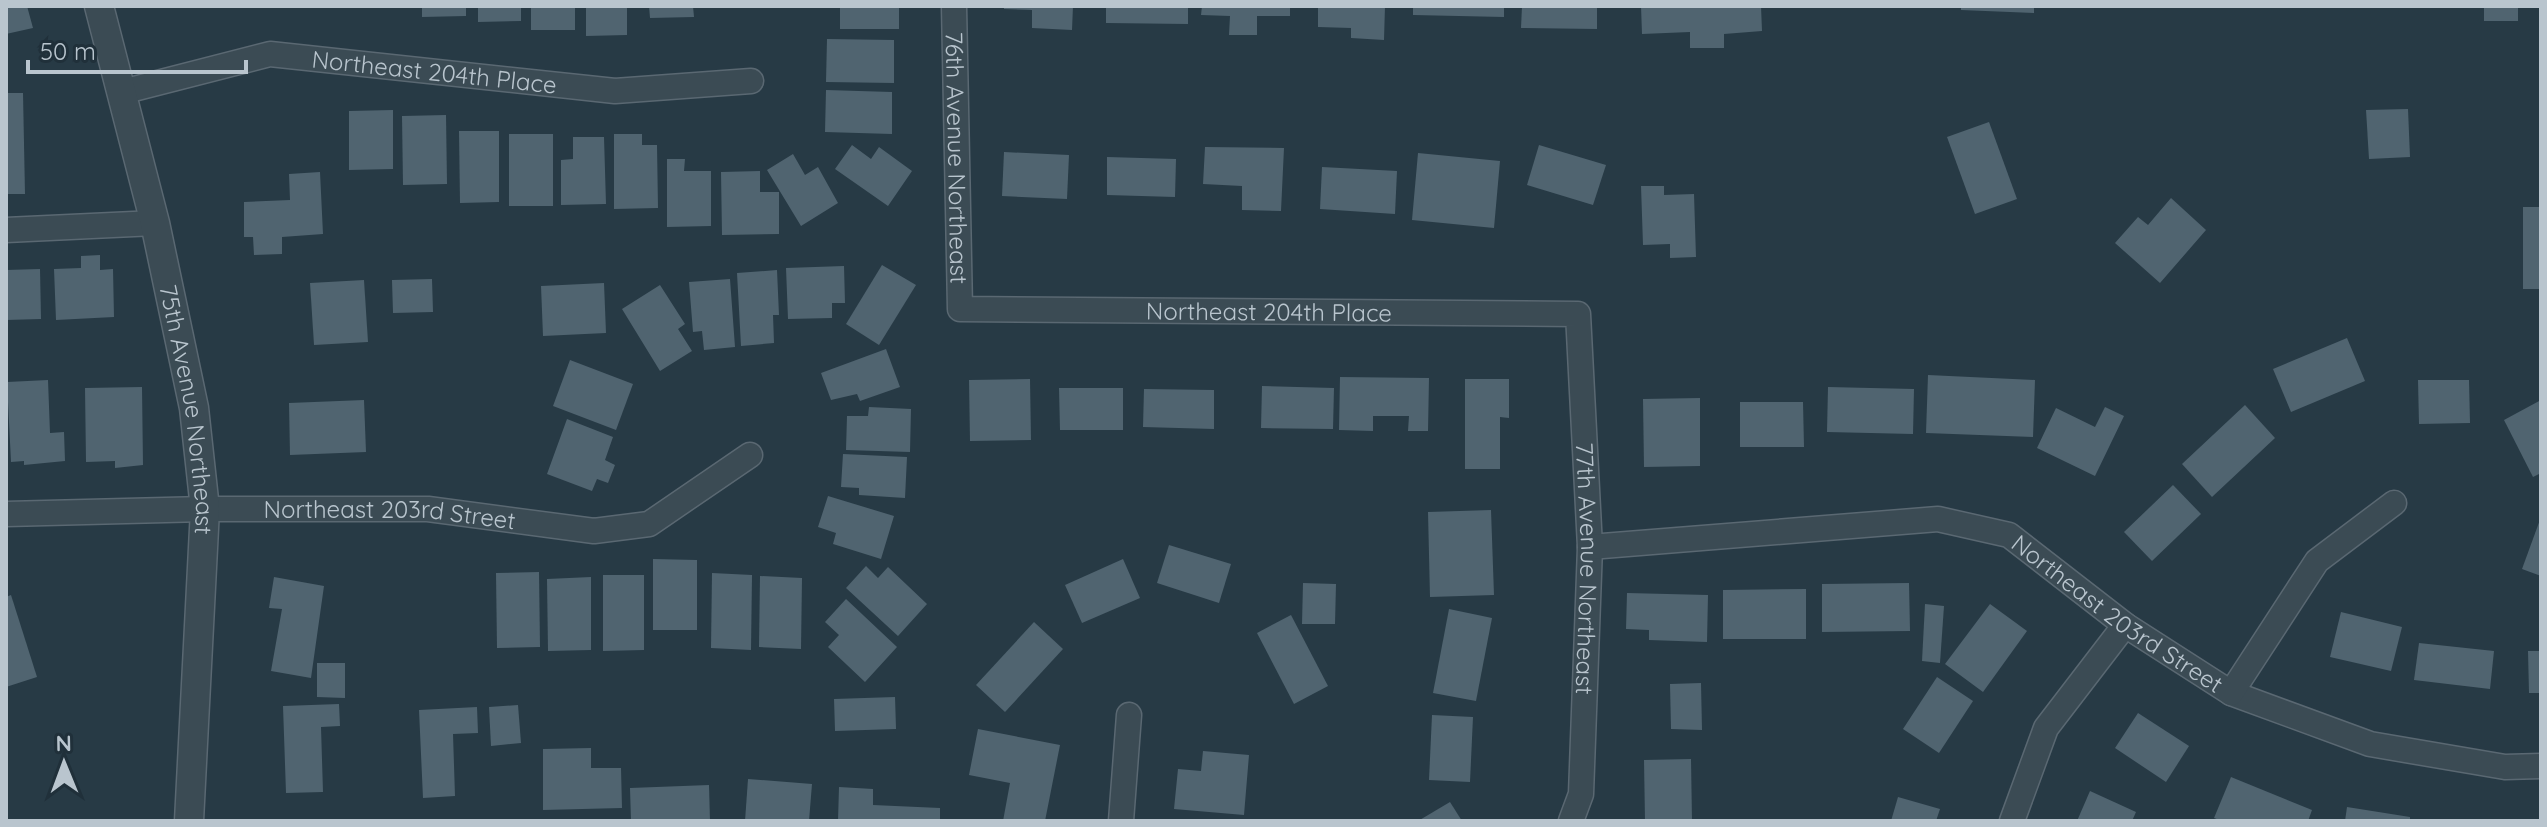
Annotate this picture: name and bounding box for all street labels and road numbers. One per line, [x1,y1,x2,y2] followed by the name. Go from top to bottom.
[940,32,975,284] street label: 76th Avenue Northeast
[310,44,558,100] street label: Northeast 204th Place
[153,282,221,535] street label: 75th Avenue Northeast
[1146,296,1392,327] street label: Northeast 204th Place
[1570,442,1605,695] street label: 77th Avenue Northeast
[264,494,518,535] street label: Northeast 203rd Street
[2006,528,2229,699] street label: Northeast 203rd Street

